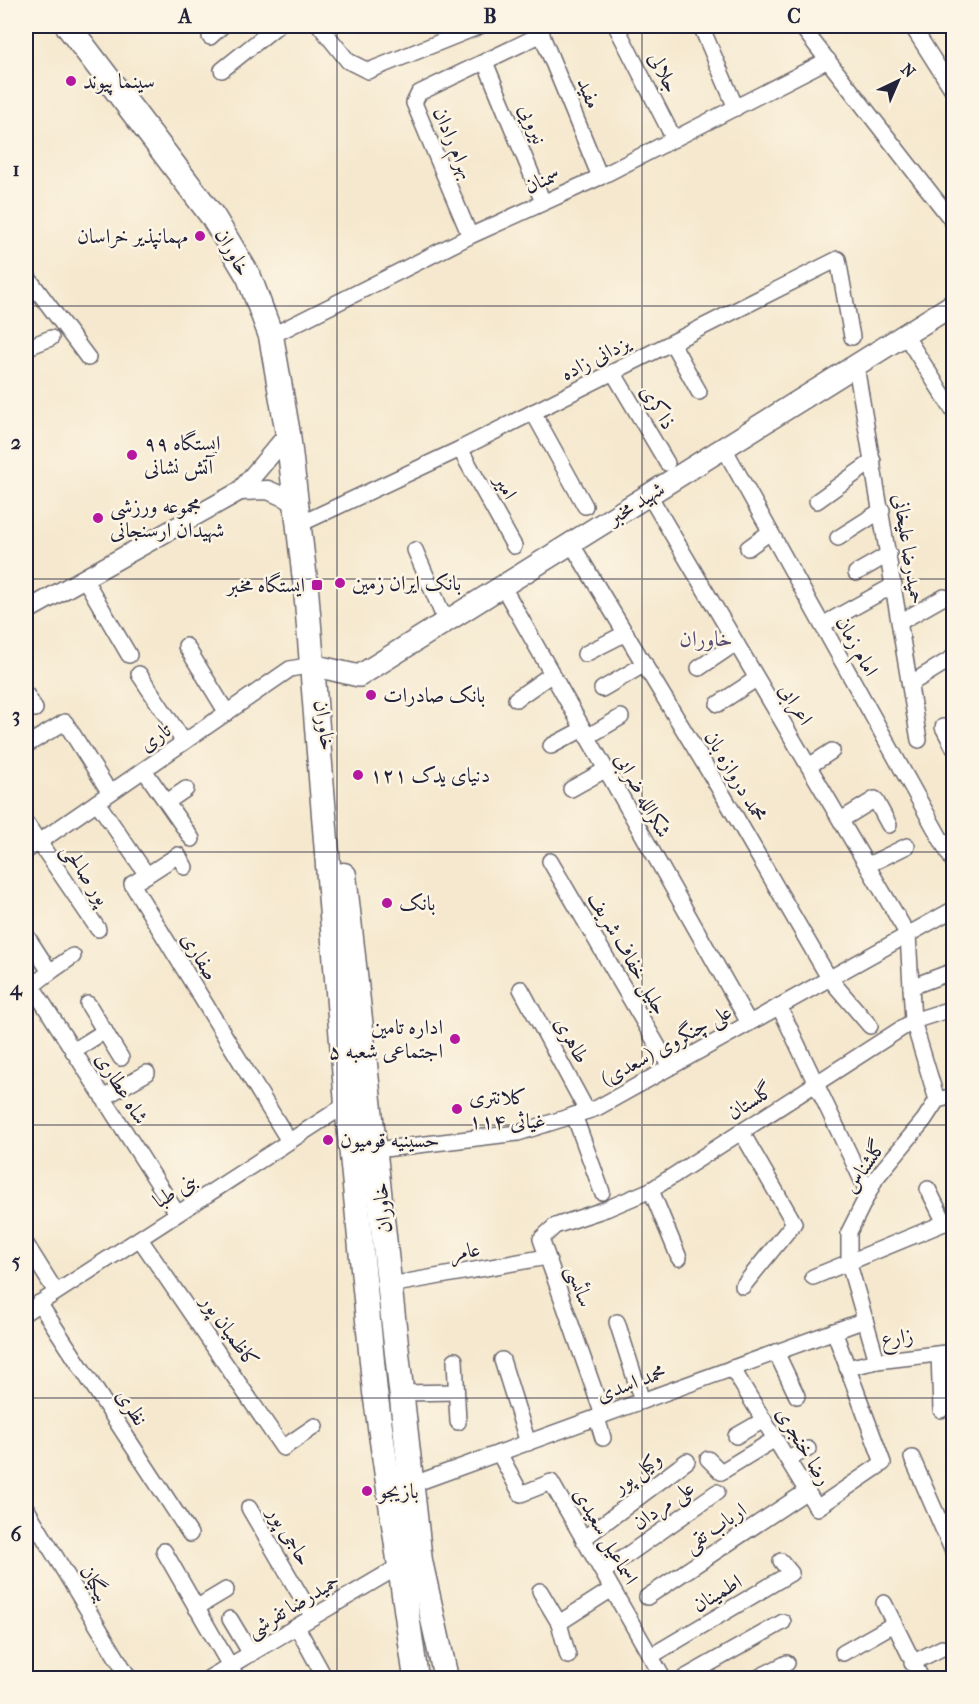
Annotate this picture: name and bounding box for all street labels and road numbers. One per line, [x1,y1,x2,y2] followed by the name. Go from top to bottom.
[644,48,684,96] street label: جلالی
[572,74,606,112] street label: مفید
[512,100,552,148] street label: نیرویی
[423,103,480,185] street label: بهرام رادان
[520,162,564,198] street label: سمنان
[210,224,256,280] street label: خاوران
[557,329,635,386] street label: یزدانی زاده
[635,380,681,434] street label: ذاکری
[489,469,522,503] street label: امیر
[601,476,670,533] street label: شهید مخبر
[888,492,930,606] street label: حمیدرضا علیخانی
[826,612,883,683] street label: امام زمان
[771,679,818,731] street label: اعرابی
[309,698,341,752] street label: خاوران
[135,717,176,756] street label: تاری
[699,726,773,827] street label: محمد دروازه بان
[607,748,676,843] street label: شکرالله ضرابی
[54,839,116,912] street label: پور صالحی
[580,887,673,1020] street label: جلیل خفاف شریف
[176,928,224,984] street label: صفاری
[596,998,737,1094] street label: علی چنگروی (سعدی)
[549,1013,594,1068] street label: طاهری
[91,1048,153,1128] street label: شاه عطاری
[722,1076,778,1125] street label: گلستان
[837,1134,890,1197] street label: گلشناس
[148,1167,203,1215] street label: بنی طبا
[367,1181,397,1235] street label: خاوران
[448,1237,482,1268] street label: عامر
[559,1262,598,1311] street label: سائسی
[192,1288,264,1374] street label: کاظمیان پور
[879,1323,915,1357] street label: زارع
[593,1359,669,1407] street label: محمد اسدی
[111,1384,153,1430] street label: نظری
[770,1402,837,1490] street label: رضا خنجری
[606,1446,668,1502] street label: وکیل پور
[628,1475,701,1538] street label: علی مردان
[566,1483,643,1590] street label: اسماعیل سعیدی
[679,1497,753,1559] street label: ارباب تقی
[259,1500,317,1571] street label: حاجی پور
[75,1561,115,1605] street label: بیگیان
[242,1568,345,1645] street label: حمیدرضا تفرشی
[688,1569,746,1617] street label: اطمینان

